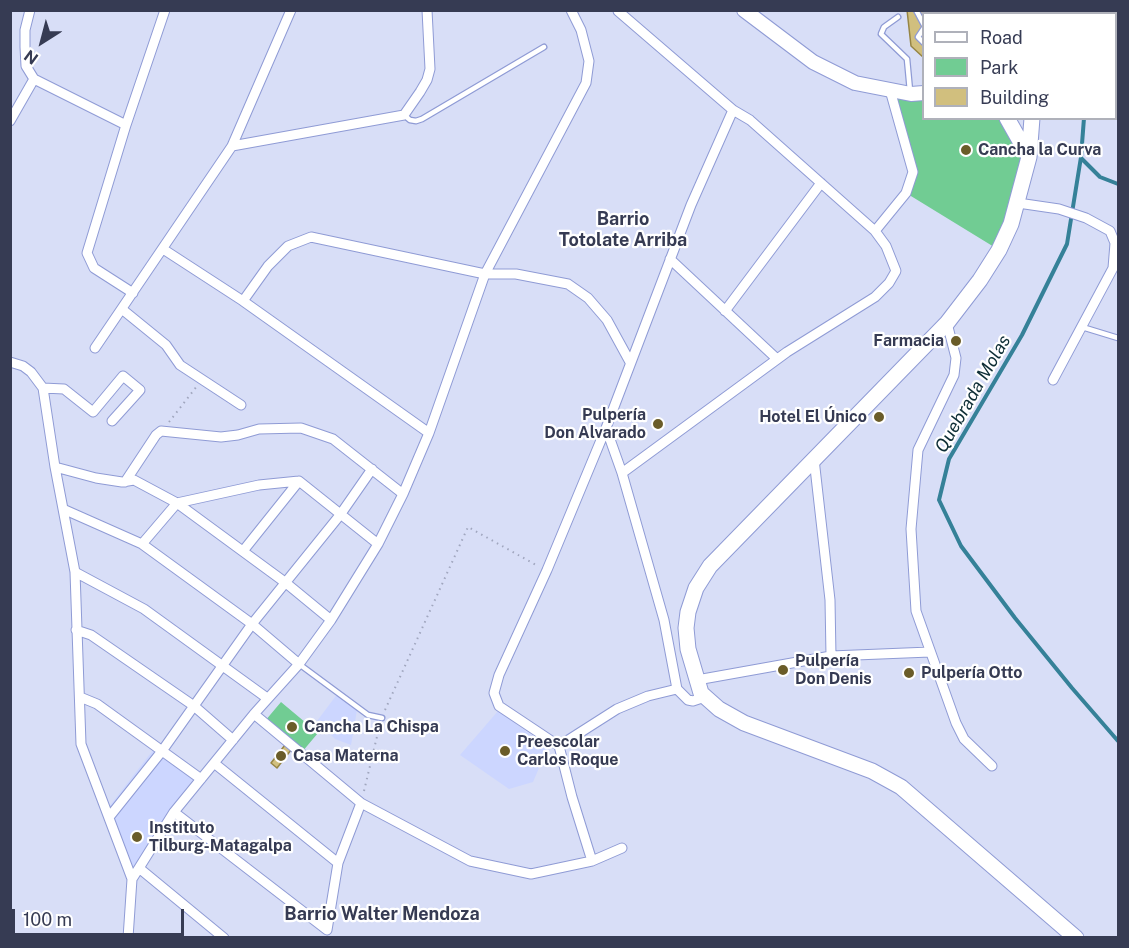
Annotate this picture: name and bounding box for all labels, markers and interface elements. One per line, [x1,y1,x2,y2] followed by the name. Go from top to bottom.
[12,12,72,72] north arrow
[922,12,1117,120] legend
[980,27,1023,48] text: Road
[20,46,42,68] text: N
[980,57,1018,78] text: Park
[980,87,1049,108] text: Building
[978,140,1101,160] place label: Cancha la Curva
[959,143,973,157] marker: Cancha la Curva
[559,208,687,250] district label: Barrio Totolate Arriba
[873,331,944,351] place label: Farmacia
[931,331,1015,457] water label: Quebrada Molas
[949,334,963,348] marker: Farmacia
[544,405,646,443] place label: Pulpería Don Alvarado
[759,407,867,427] place label: Hotel El Único
[872,410,886,424] marker: Hotel El Único
[651,417,665,431] marker: Pulpería Don Alvarado
[795,651,872,689] place label: Pulpería Don Denis
[776,663,790,677] marker: Pulpería Don Denis
[921,663,1022,683] place label: Pulpería Otto
[902,666,916,680] marker: Pulpería Otto
[304,717,439,737] place label: Cancha La Chispa
[285,720,299,734] marker: Cancha La Chispa
[517,732,618,770] place label: Preescolar Carlos Roque
[498,744,512,758] marker: Preescolar Carlos Roque
[293,746,399,766] place label: Casa Materna
[274,749,288,763] marker: Casa Materna
[149,818,292,856] place label: Instituto Tilburg-Matagalpa
[130,830,144,844] marker: Instituto Tilburg-Matagalpa
[15,897,188,935] scale bar
[284,903,480,925] district label: Barrio Walter Mendoza
[23,909,72,930] text: 100 m

